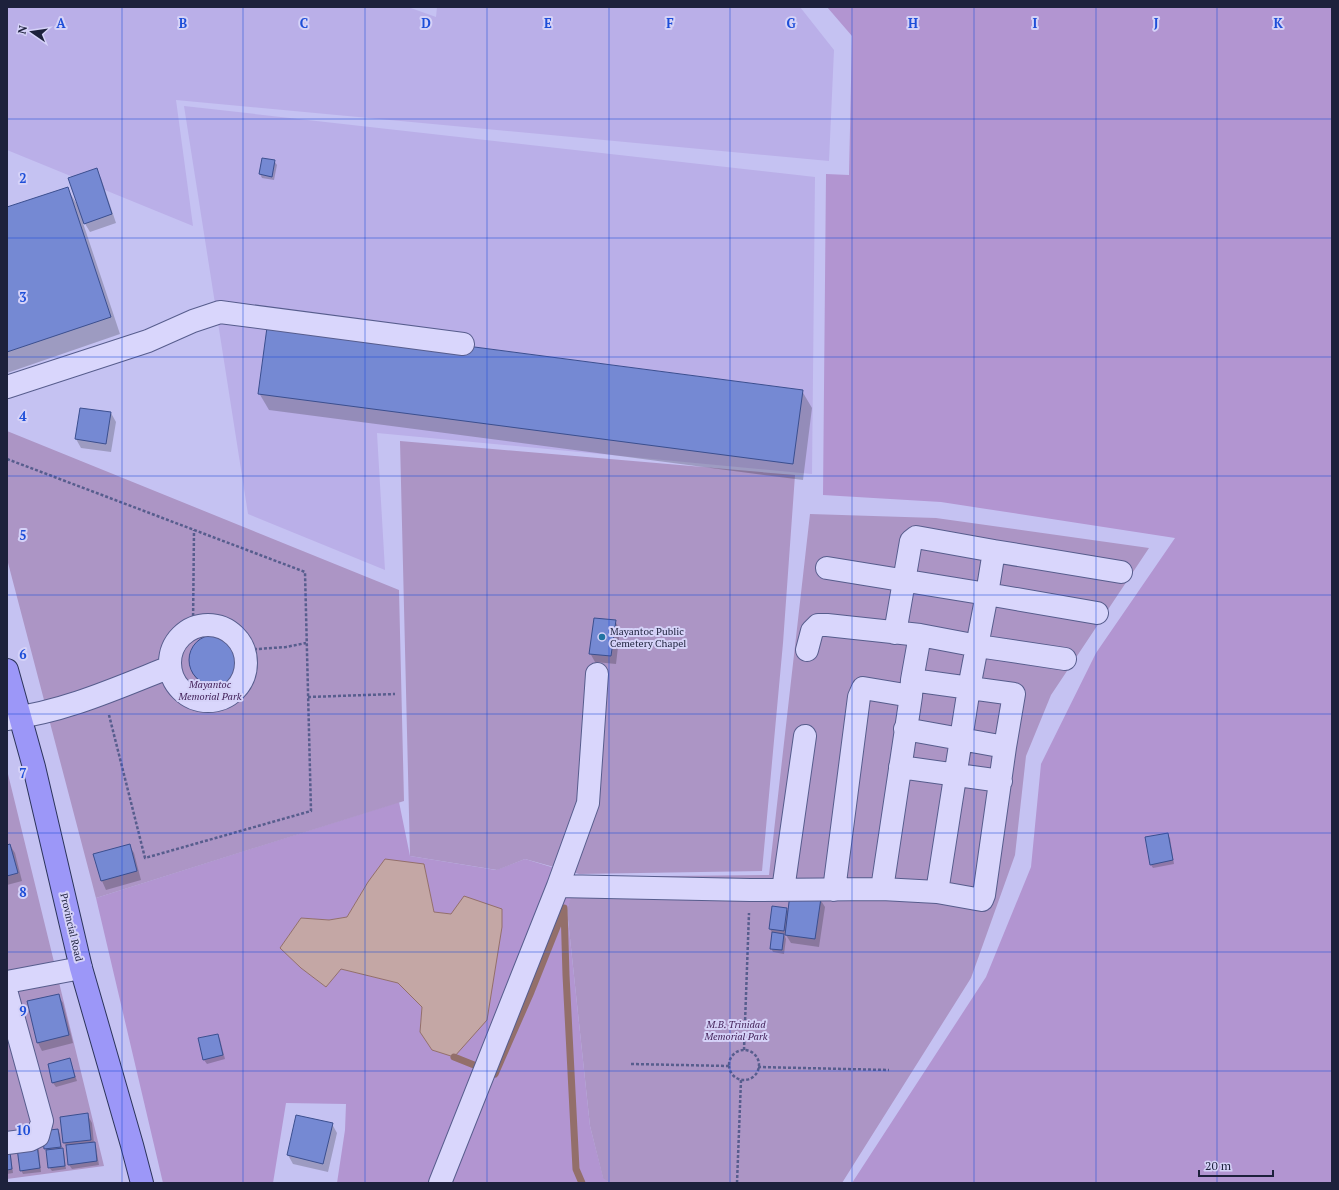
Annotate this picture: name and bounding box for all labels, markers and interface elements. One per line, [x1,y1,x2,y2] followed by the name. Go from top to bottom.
[12,12,52,52] north arrow
[56,14,66,32] text: A
[179,14,187,32] text: B
[300,14,308,32] text: C
[421,14,431,32] text: D
[544,14,552,32] text: E
[666,14,674,32] text: F
[786,14,796,32] text: G
[908,14,918,32] text: H
[1033,14,1038,32] text: I
[1154,14,1159,32] text: J
[1273,14,1283,32] text: K
[14,23,30,35] text: N
[19,169,27,187] text: 2
[19,288,27,306] text: 3
[19,407,27,425] text: 4
[19,526,27,544] text: 5
[610,625,686,650] place label: Mayantoc Public Cemetery Chapel
[597,632,607,642] marker: Mayantoc Public Cemetery Chapel
[19,645,27,663] text: 6
[177,678,242,703] park label: Mayantoc Memorial Park
[19,764,27,782] text: 7
[19,883,27,901] text: 8
[57,892,86,963] street label: Provincial Road
[19,1002,27,1020] text: 9
[703,1018,768,1043] park label: M.B. Trinidad Memorial Park
[16,1121,31,1139] text: 10
[1199,1152,1273,1178] scale bar
[1205,1158,1232,1173] text: 20 m

